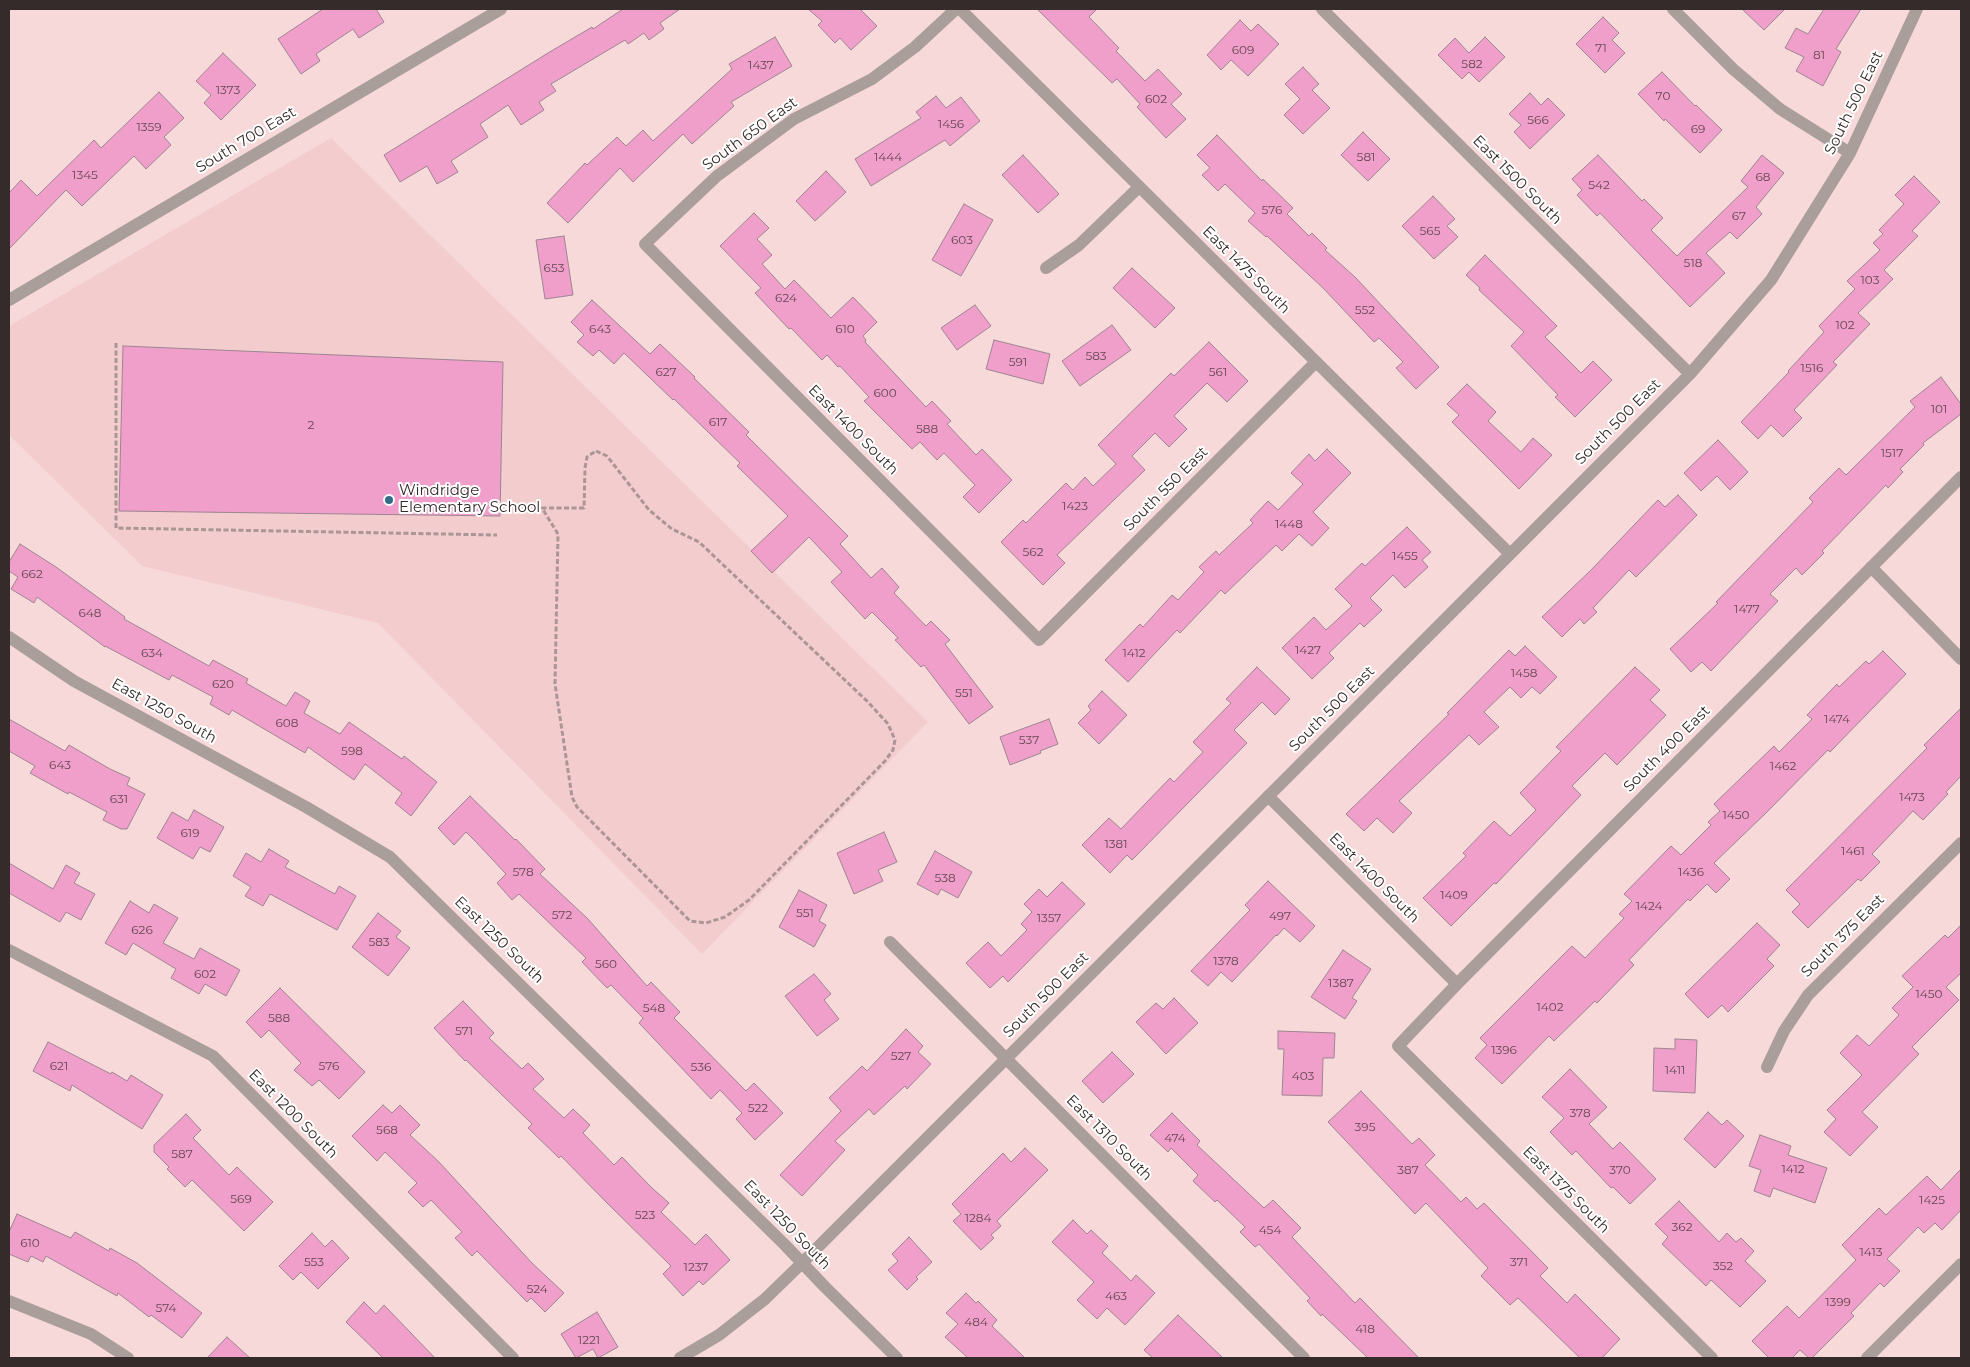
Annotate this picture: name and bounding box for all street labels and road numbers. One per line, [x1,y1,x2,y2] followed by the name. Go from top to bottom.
[1821,48,1887,158] street label: South 500 East
[699,94,801,174] street label: South 650 East
[193,103,299,177] street label: South 700 East
[1469,132,1565,228] street label: East 1500 South
[1198,222,1294,318] street label: East 1475 South
[1572,376,1664,468] street label: South 500 East
[804,381,902,479] street label: East 1400 South
[1120,443,1212,535] street label: South 550 East
[1286,663,1378,755] street label: South 500 East
[108,675,220,747] street label: East 1250 South
[1620,702,1714,796] street label: South 400 East
[1325,829,1423,927] street label: East 1400 South
[1798,891,1888,981] street label: South 375 East
[451,893,547,987] street label: East 1250 South
[1000,949,1092,1041] street label: South 500 East
[245,1066,341,1162] street label: East 1200 South
[1062,1091,1156,1185] street label: East 1310 South
[1519,1143,1613,1237] street label: East 1375 South
[740,1177,834,1273] street label: East 1250 South

